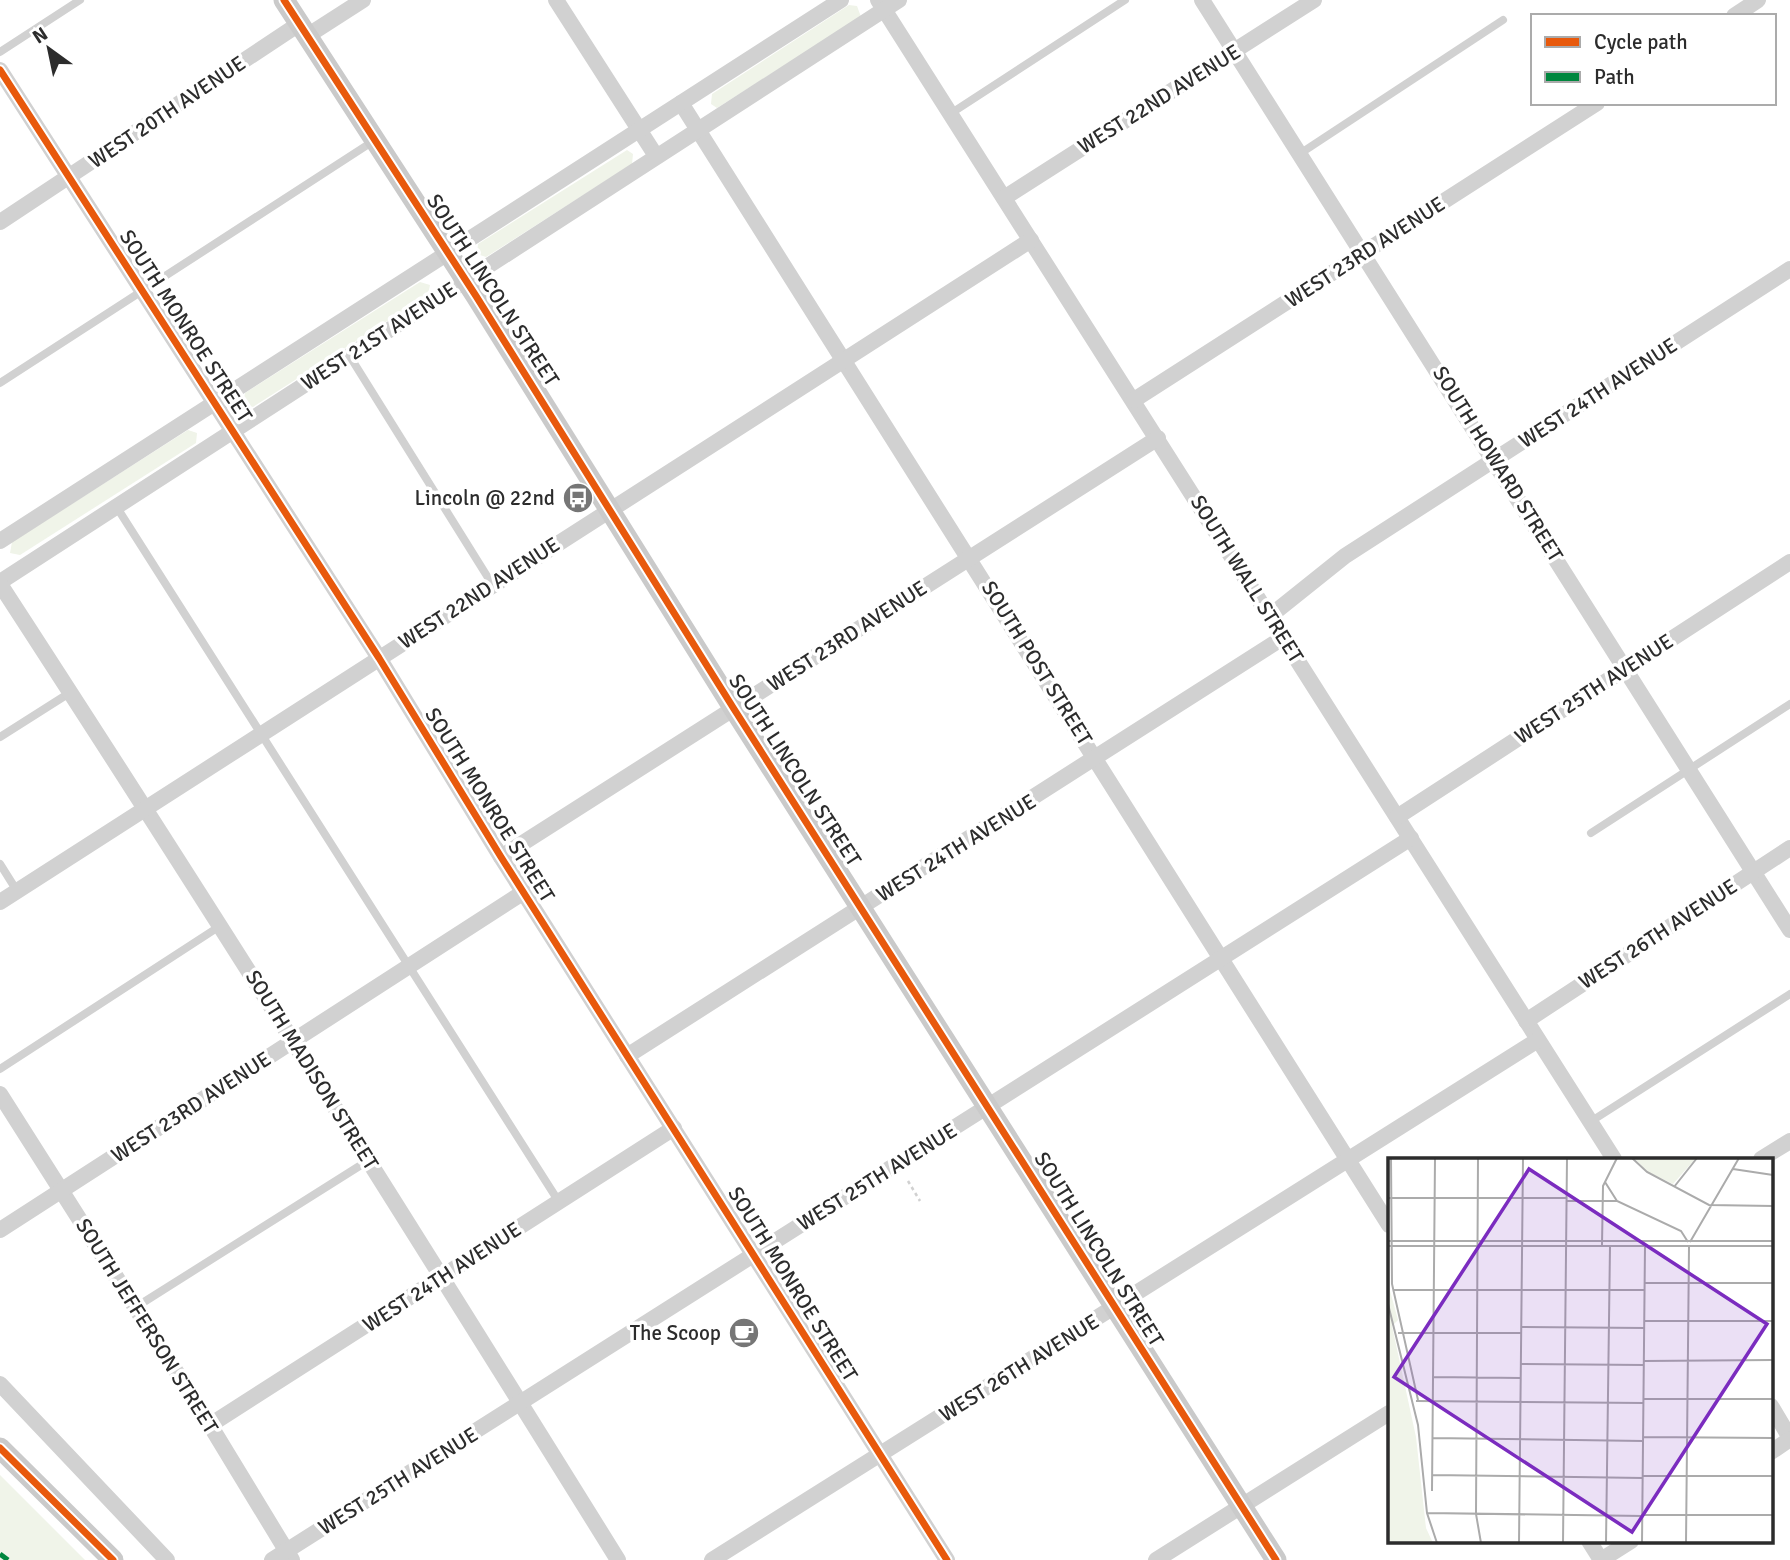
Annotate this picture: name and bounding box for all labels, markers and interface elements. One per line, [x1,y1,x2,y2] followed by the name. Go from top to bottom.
[14,14,84,84] north arrow
[1531,14,1776,105] legend
[28,22,52,49] text: N
[1594,29,1688,55] text: Cycle path
[1073,38,1245,160] street label: WEST 22ND AVENUE
[84,50,250,174] street label: WEST 20TH AVENUE
[1594,64,1635,90] text: Path
[421,189,565,392] street label: SOUTH LINCOLN STREET
[1280,191,1450,313] street label: WEST 23RD AVENUE
[114,225,258,428] street label: SOUTH MONROE STREET
[296,276,462,396] street label: WEST 21ST AVENUE
[1514,332,1682,454] street label: WEST 24TH AVENUE
[1427,361,1569,567] street label: SOUTH HOWARD STREET
[561,481,595,515] bus stop icon: Lincoln @ 22nd
[415,485,555,511] place label: Lincoln @ 22nd
[1185,490,1310,668] street label: SOUTH WALL STREET
[394,531,564,655] street label: WEST 22ND AVENUE
[762,575,932,697] street label: WEST 23RD AVENUE
[976,576,1098,750] street label: SOUTH POST STREET
[1510,628,1678,750] street label: WEST 25TH AVENUE
[723,669,867,872] street label: SOUTH LINCOLN STREET
[420,703,561,908] street label: SOUTH MONROE STREET
[871,788,1041,908] street label: WEST 24TH AVENUE
[1574,873,1742,995] street label: WEST 26TH AVENUE
[240,965,384,1175] street label: SOUTH MADISON STREET
[106,1046,276,1168] street label: WEST 23RD AVENUE
[792,1117,962,1237] street label: WEST 25TH AVENUE
[1029,1147,1170,1351] street label: SOUTH LINCOLN STREET
[1388,1158,1772,1542] inset map
[723,1182,864,1387] street label: SOUTH MONROE STREET
[70,1214,224,1439] street label: SOUTH JEFFERSON STREET
[358,1216,526,1338] street label: WEST 24TH AVENUE
[934,1308,1104,1428] street label: WEST 26TH AVENUE
[727,1316,761,1350] cafe icon: The Scoop
[630,1320,721,1346] place label: The Scoop
[313,1421,483,1541] street label: WEST 25TH AVENUE

